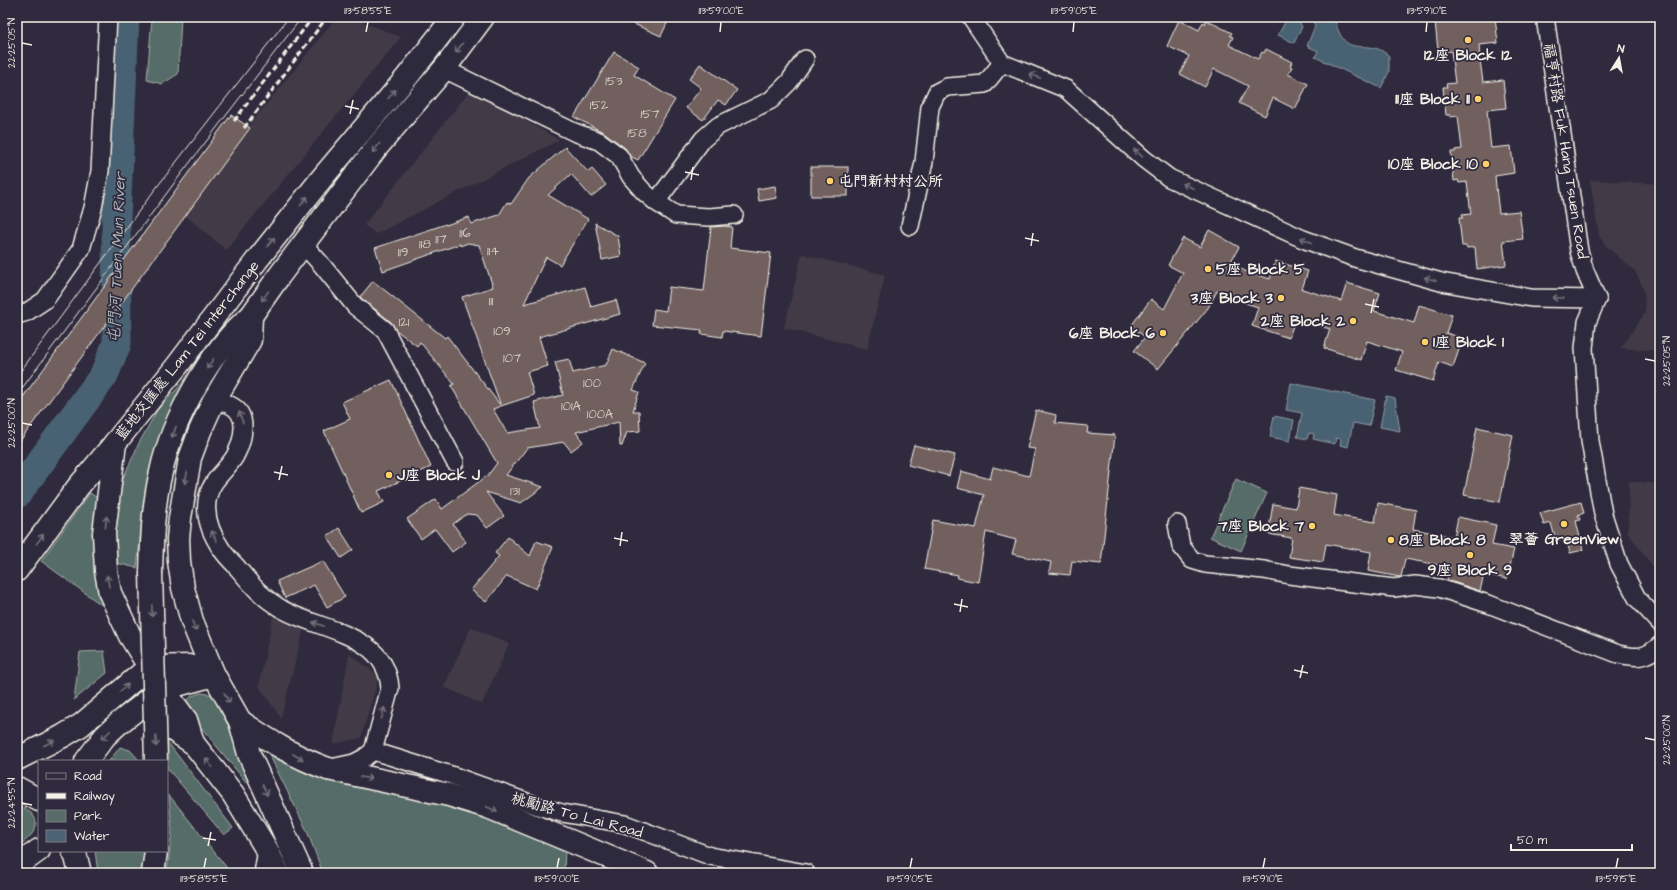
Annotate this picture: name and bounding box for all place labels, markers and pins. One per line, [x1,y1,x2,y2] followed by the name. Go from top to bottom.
[1463,35,1473,45] marker: 12座 Block 12
[1424,45,1513,66] place label: 12座 Block 12
[1395,89,1470,110] place label: 11座 Block 11
[1473,94,1483,104] marker: 11座 Block 11
[1388,154,1479,175] place label: 10座 Block 10
[1481,159,1491,169] marker: 10座 Block 10
[838,171,943,192] place label: 屯門新村村公所
[825,176,835,186] marker: 屯門新村村公所
[1216,259,1305,280] place label: 5座 Block 5
[1203,264,1213,274] marker: 5座 Block 5
[1190,288,1273,309] place label: 3座 Block 3
[1276,293,1286,303] marker: 3座 Block 3
[1260,311,1345,332] place label: 2座 Block 2
[1348,316,1358,326] marker: 2座 Block 2
[1069,323,1156,344] place label: 6座 Block 6
[1158,328,1168,338] marker: 6座 Block 6
[1433,332,1504,353] place label: 1座 Block 1
[1420,337,1430,347] marker: 1座 Block 1
[396,465,480,486] place label: J座 Block J
[384,470,394,480] marker: J座 Block J
[1217,516,1305,537] place label: 7座 Block 7
[1559,519,1569,529] marker: 翠薈 GreenView
[1307,521,1317,531] marker: 7座 Block 7
[1509,529,1619,550] place label: 翠薈 GreenView
[1399,530,1486,551] place label: 8座 Block 8
[1386,535,1396,545] marker: 8座 Block 8
[1465,550,1475,560] marker: 9座 Block 9
[1428,560,1513,581] place label: 9座 Block 9

